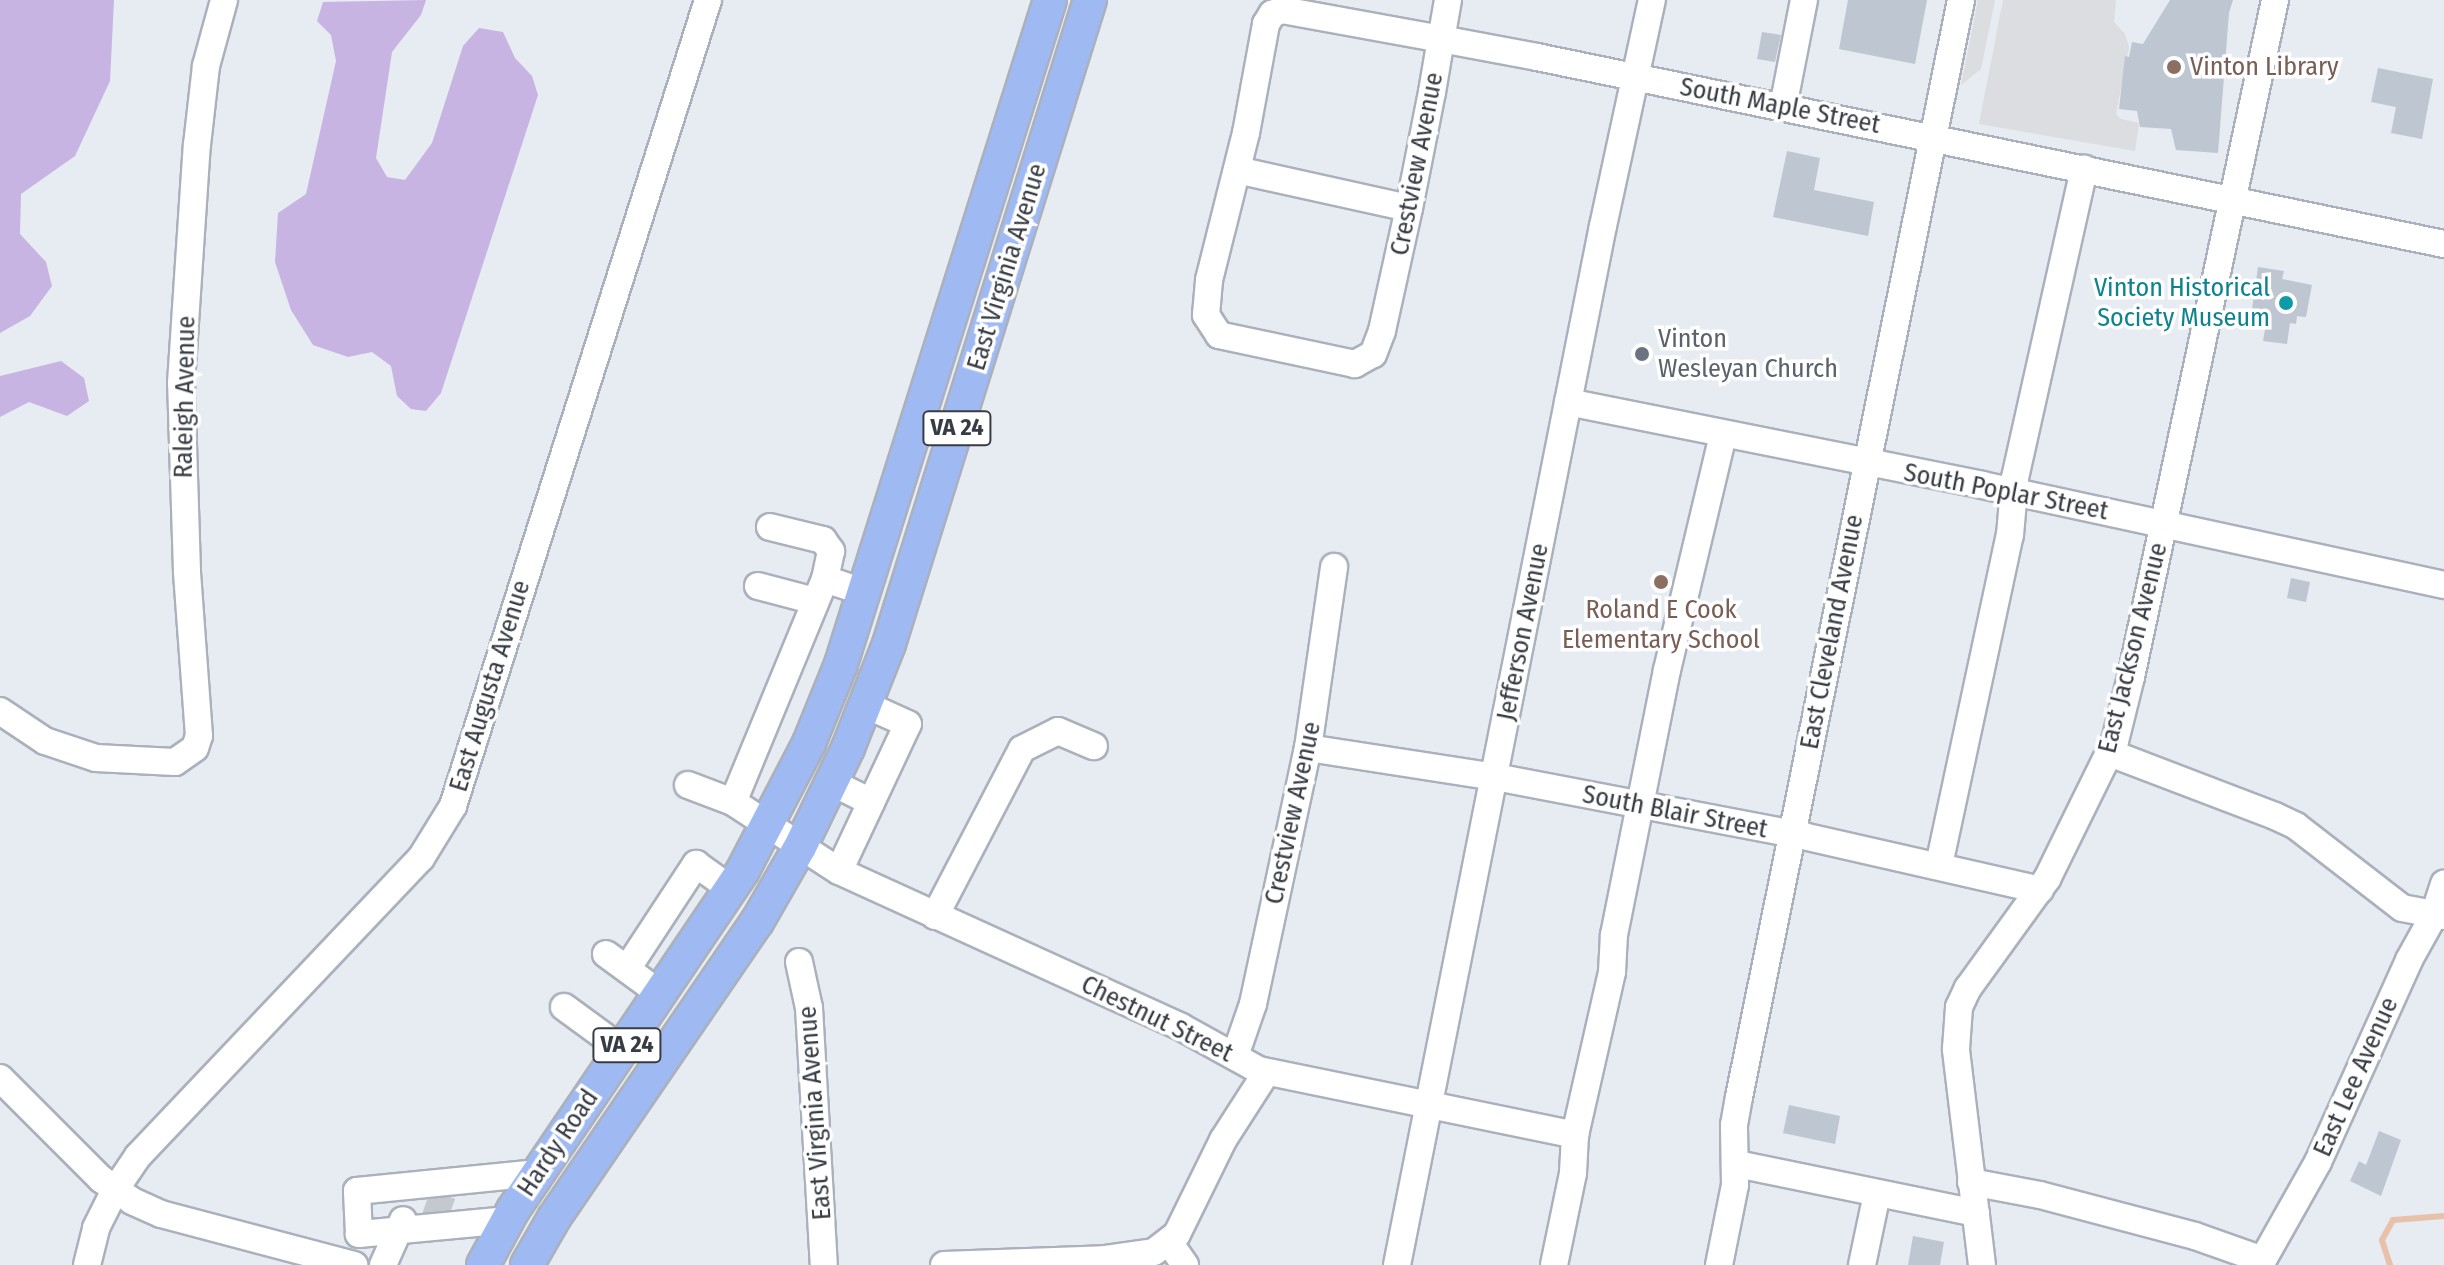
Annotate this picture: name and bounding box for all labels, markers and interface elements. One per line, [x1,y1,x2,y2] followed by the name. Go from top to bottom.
[2190,51,2339,83] place label: Vinton Library
[2165,58,2183,76] marker: Vinton Library
[1384,70,1450,258] street label: Crestview Avenue
[1677,71,1883,141] street label: South Maple Street
[961,160,1053,374] street label: East Virginia Avenue
[2094,272,2270,334] place label: Vinton Historical Society Museum
[2277,294,2295,312] marker: Vinton Historical Society Museum
[168,315,202,479] street label: Raleigh Avenue
[1658,323,1838,384] place label: Vinton Wesleyan Church
[1633,345,1651,363] marker: Vinton Wesleyan Church
[921,408,993,448] road number: VA 24
[1901,457,2111,527] street label: South Poplar Street
[1794,512,1870,752] street label: East Cleveland Avenue
[2092,540,2174,756] street label: East Jackson Avenue
[1491,541,1555,723] street label: Jefferson Avenue
[1652,573,1670,591] marker: Roland E Cook Elementary School
[443,577,537,795] street label: East Augusta Avenue
[1562,594,1760,656] place label: Roland E Cook Elementary School
[1258,719,1328,907] street label: Crestview Avenue
[1580,779,1770,845] street label: South Blair Street
[1076,969,1238,1069] street label: Chestnut Street
[2307,993,2405,1161] street label: East Lee Avenue
[792,1005,838,1221] street label: East Virginia Avenue
[591,1025,663,1065] road number: VA 24
[511,1084,605,1202] street label: Hardy Road

